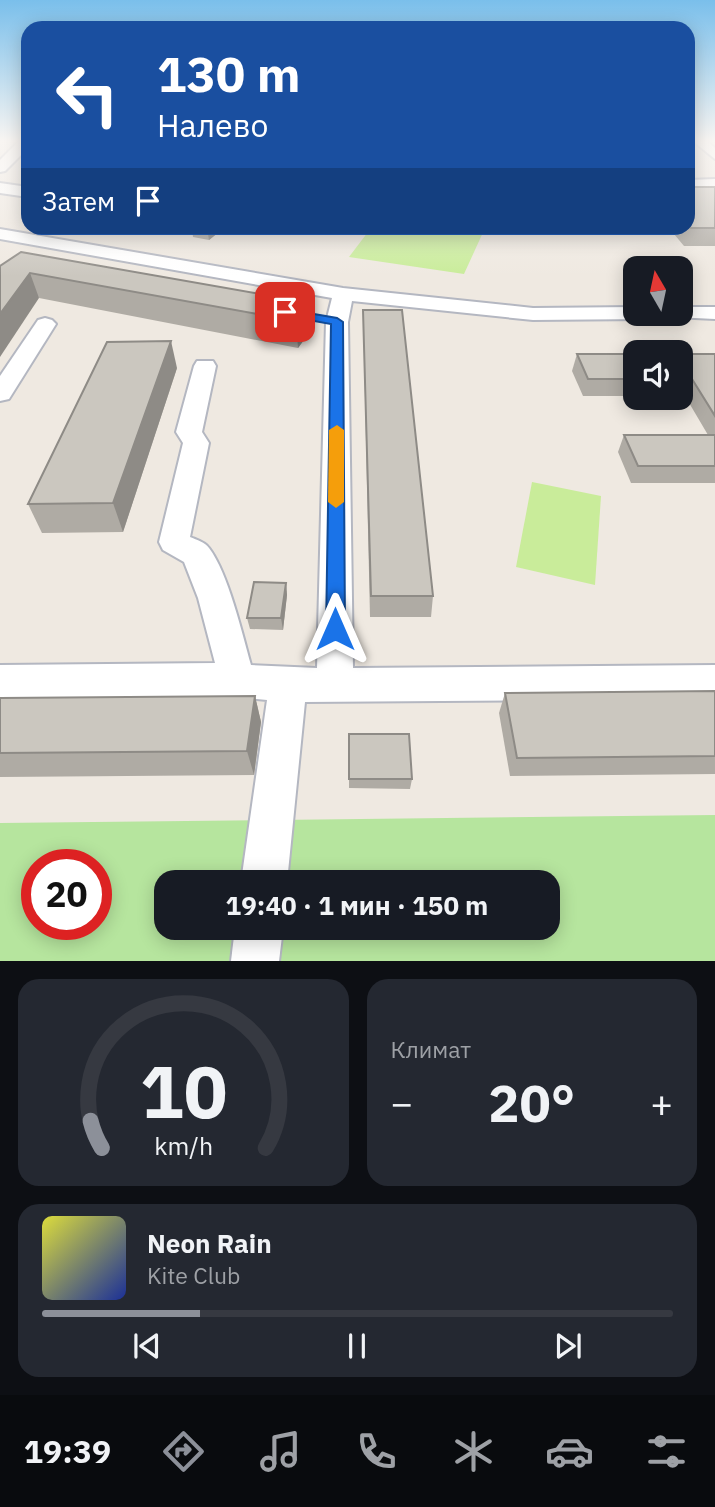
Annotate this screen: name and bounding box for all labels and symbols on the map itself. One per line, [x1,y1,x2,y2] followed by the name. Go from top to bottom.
[623,256,693,326] north arrow
[255,282,315,342] pin
[298,592,372,666] position arrow
[21,849,112,940] speed limit sign: 20

